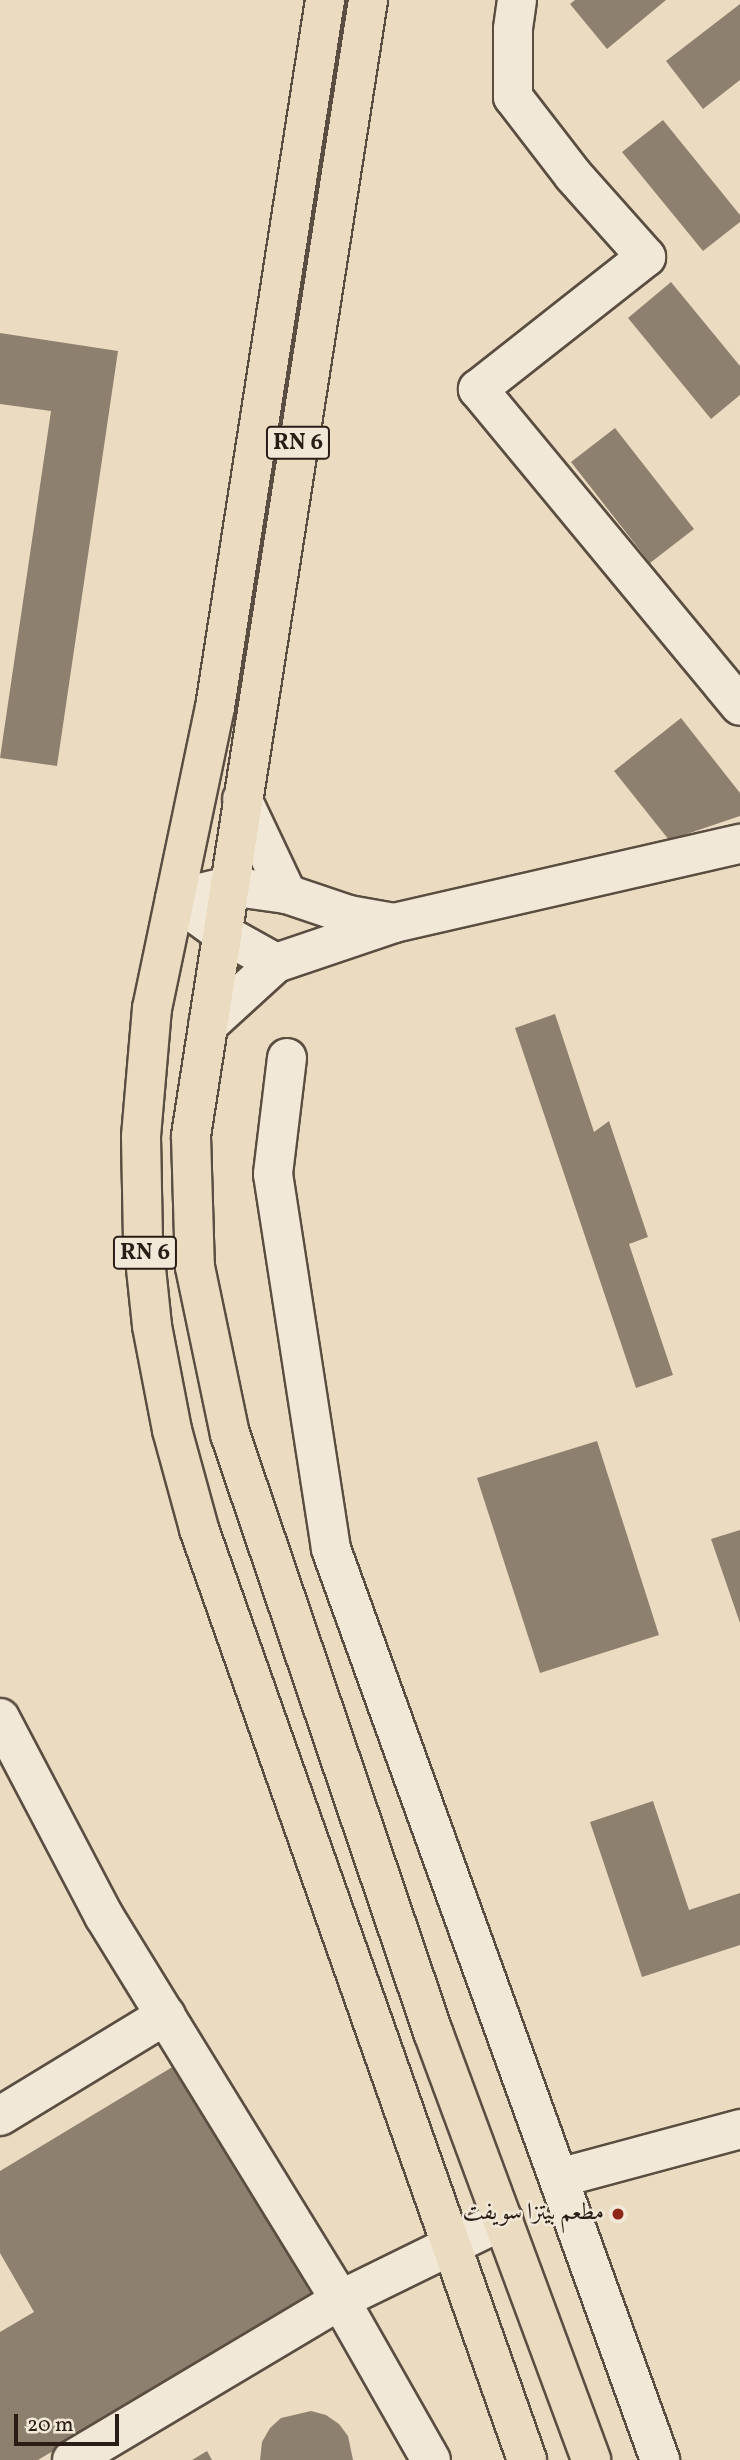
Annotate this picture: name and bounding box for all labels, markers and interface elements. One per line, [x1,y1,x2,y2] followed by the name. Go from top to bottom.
[265,424,331,462] road number: RN 6
[112,1234,178,1272] road number: RN 6
[463,2200,604,2228] place label: مطعم بيتزا سويفت
[610,2206,626,2222] marker: مطعم بيتزا سويفت
[18,2400,122,2444] scale bar
[27,2411,73,2440] text: 20 m

